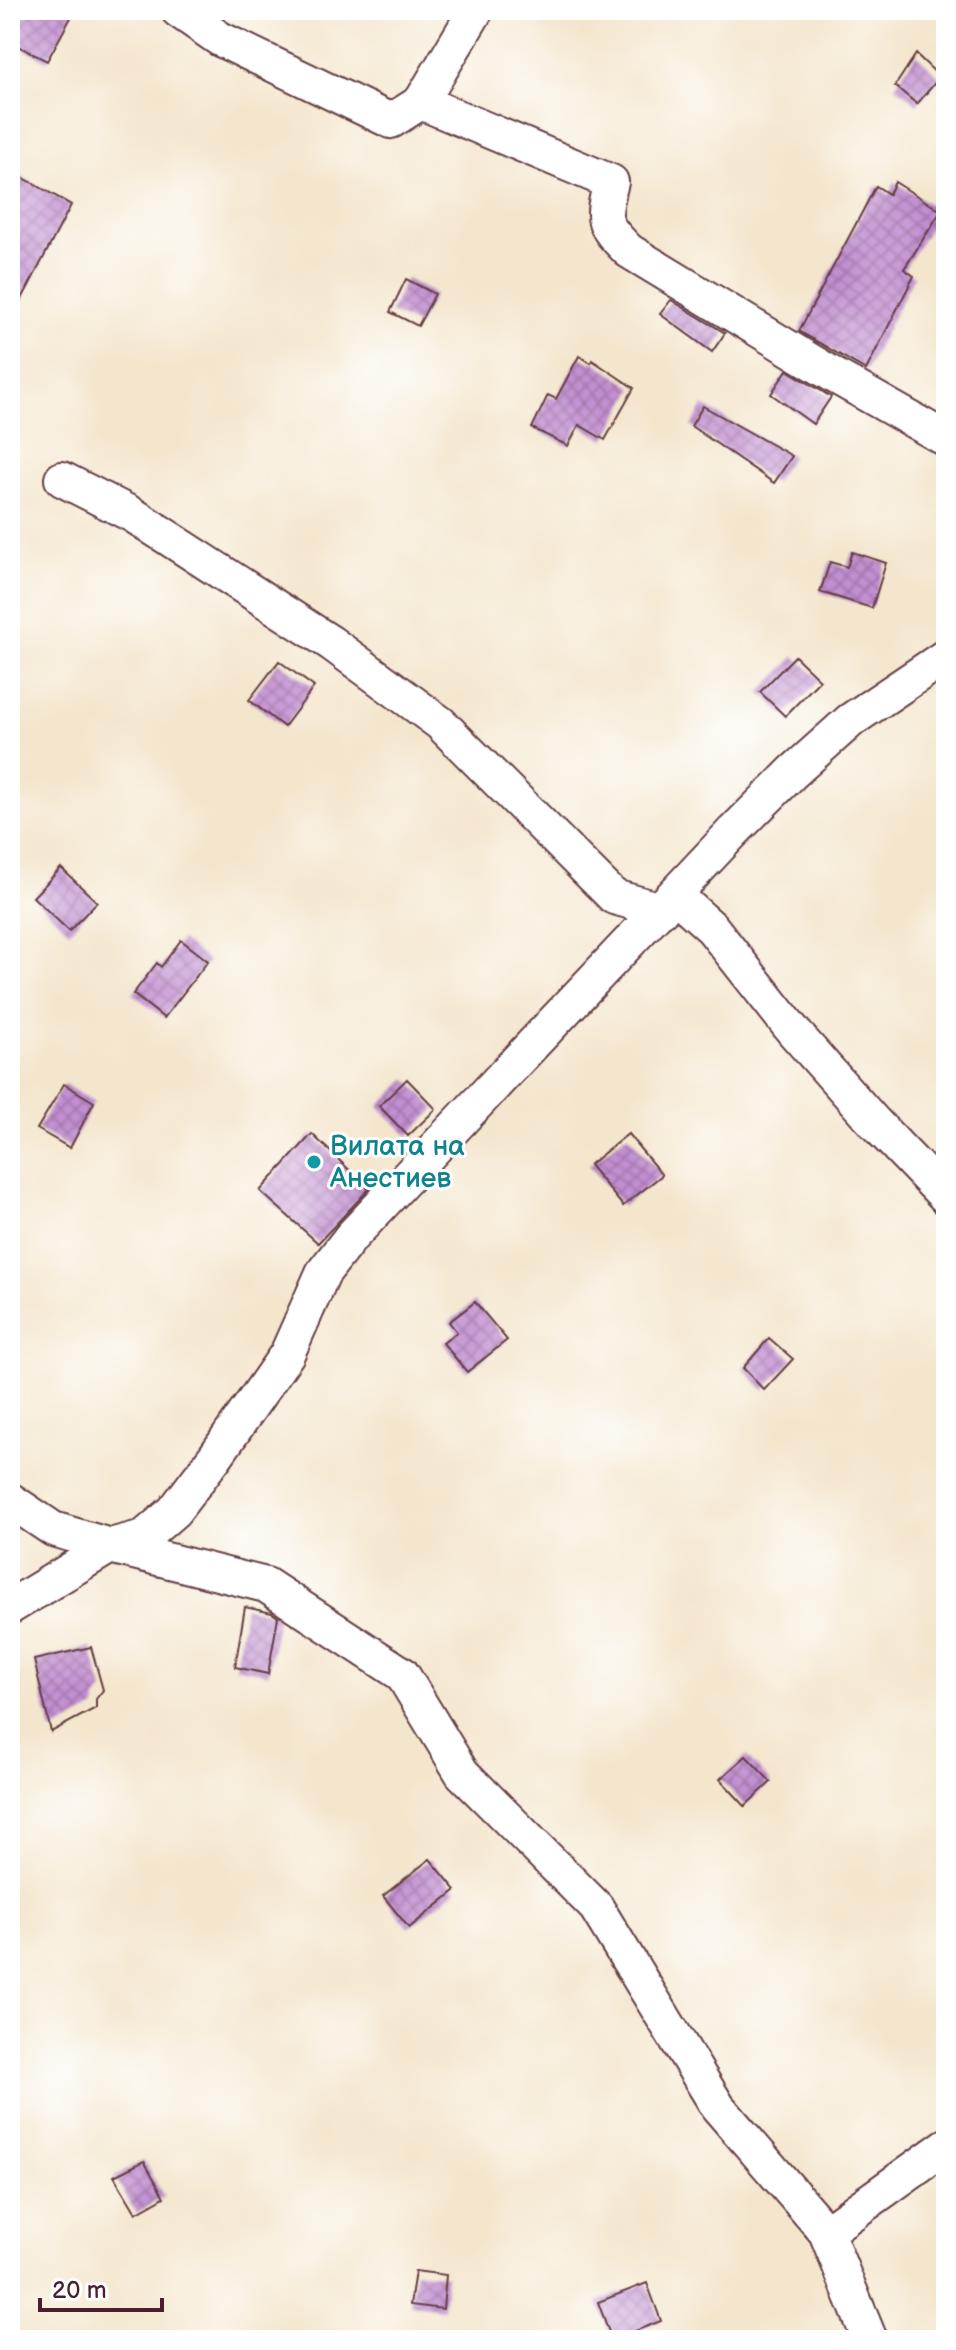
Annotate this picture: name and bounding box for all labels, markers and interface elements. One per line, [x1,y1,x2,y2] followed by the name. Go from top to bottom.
[329,1130,465,1195] place label: Вилата на Анестиев
[305,1153,323,1171] marker: Вилата на Анестиев
[40,2262,162,2312] scale bar
[52,2276,107,2305] text: 20 m

